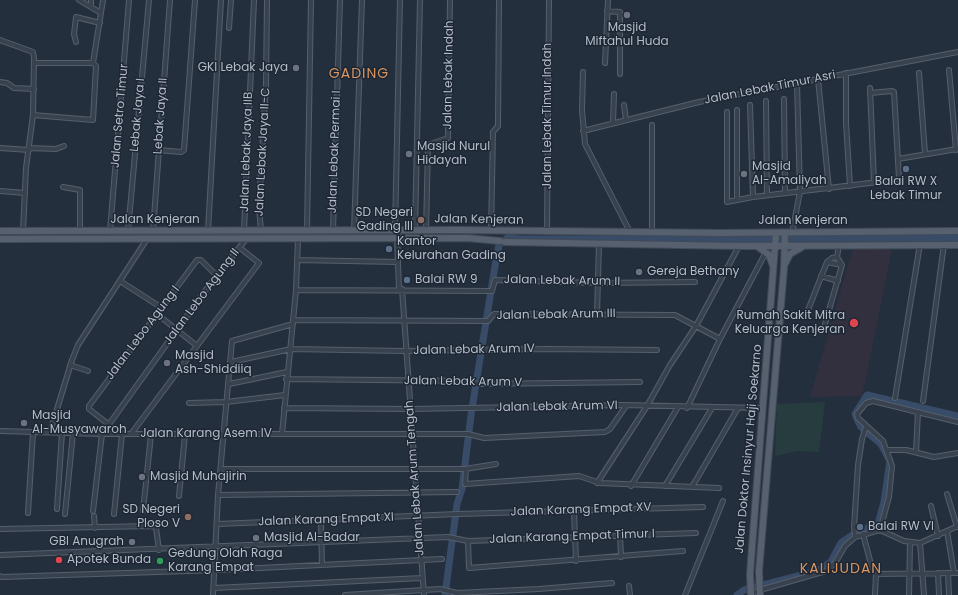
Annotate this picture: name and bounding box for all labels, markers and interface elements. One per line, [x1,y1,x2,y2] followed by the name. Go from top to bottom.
[622,10,632,20] marker: Masjid Miftahul Huda
[441,20,457,130] street label: Jalan Lebak Indah
[585,21,669,49] place label: Masjid Miftahul Huda
[541,43,555,189] street label: Jalan Lebak Timur Indah
[198,61,288,75] place label: GKI Lebak Jaya
[108,63,132,169] street label: Jalan Setro Timur
[291,63,301,73] marker: GKI Lebak Jaya
[329,66,389,82] district label: GADING
[703,68,837,108] street label: Jalan Lebak Timur Asri
[151,77,171,155] street label: Lebak Jaya II
[128,78,148,152] street label: Lebak Jaya I
[252,87,274,217] street label: Jalan Lebak Jaya II-C
[326,90,344,214] street label: Jalan Lebak Permai I
[238,92,256,212] street label: Jalan Lebak Jaya IIB
[417,140,490,168] place label: Masjid Nurul Hidayah
[404,149,414,159] marker: Masjid Nurul Hidayah
[752,160,827,188] place label: Masjid Al-Amaliyah
[901,164,911,174] marker: Balai RW X Lebak Timur
[739,169,749,179] marker: Masjid Al-Amaliyah
[870,175,942,203] place label: Balai RW X Lebak Timur
[355,206,413,234] place label: SD Negeri Gading III
[434,212,524,228] street label: Jalan Kenjeran
[110,213,200,227] street label: Jalan Kenjeran
[758,214,848,228] street label: Jalan Kenjeran
[416,215,426,225] marker: SD Negeri Gading III
[397,235,506,263] place label: Kantor Kelurahan Gading
[384,244,394,254] marker: Kantor Kelurahan Gading
[161,246,243,348] street label: Jalan Lebo Agung II
[647,265,739,279] place label: Gereja Bethany
[634,267,644,277] marker: Gereja Bethany
[415,273,477,287] place label: Balai RW 9
[504,273,620,289] street label: Jalan Lebak Arum II
[402,275,412,285] marker: Balai RW 9
[103,283,183,383] street label: Jalan Lebo Agung I
[496,307,616,323] street label: Jalan Lebak Arum III
[735,309,845,337] place label: Rumah Sakit Mitra Keluarga Kenjeran
[848,317,860,329] marker: Rumah Sakit Mitra Keluarga Kenjeran
[413,342,535,358] street label: Jalan Lebak Arum IV
[733,344,765,554] street label: Jalan Doktor Insinyur Haji Soekarno
[175,349,252,377] place label: Masjid Ash-Shiddiiq
[162,358,172,368] marker: Masjid Ash-Shiddiiq
[404,374,522,390] street label: Jalan Lebak Arum V
[496,399,618,415] street label: Jalan Lebak Arum VI
[402,400,428,556] street label: Jalan Lebak Arum Tengah
[32,409,127,437] place label: Masjid Al-Musyawaroh
[19,418,29,428] marker: Masjid Al-Musyawaroh
[140,427,272,441] street label: Jalan Karang Asem IV
[150,470,247,484] place label: Masjid Muhajirin
[137,472,147,482] marker: Masjid Muhajirin
[510,500,652,520] street label: Jalan Karang Empat XV
[122,503,180,531] place label: SD Negeri Ploso V
[258,510,394,530] street label: Jalan Karang Empat XI
[183,512,193,522] marker: SD Negeri Ploso V
[868,520,934,534] place label: Balai RW VI
[855,522,865,532] marker: Balai RW VI
[489,527,655,547] street label: Jalan Karang Empat Timur I
[264,531,360,545] place label: Masjid Al-Badar
[251,533,261,543] marker: Masjid Al-Badar
[49,535,124,549] place label: GBI Anugrah
[127,537,137,547] marker: GBI Anugrah
[168,547,283,575] place label: Gedung Olah Raga Karang Empat
[67,553,151,567] place label: Apotek Bunda
[54,555,64,565] marker: Apotek Bunda
[155,556,165,566] marker: Gedung Olah Raga Karang Empat
[800,561,882,577] district label: KALIJUDAN

